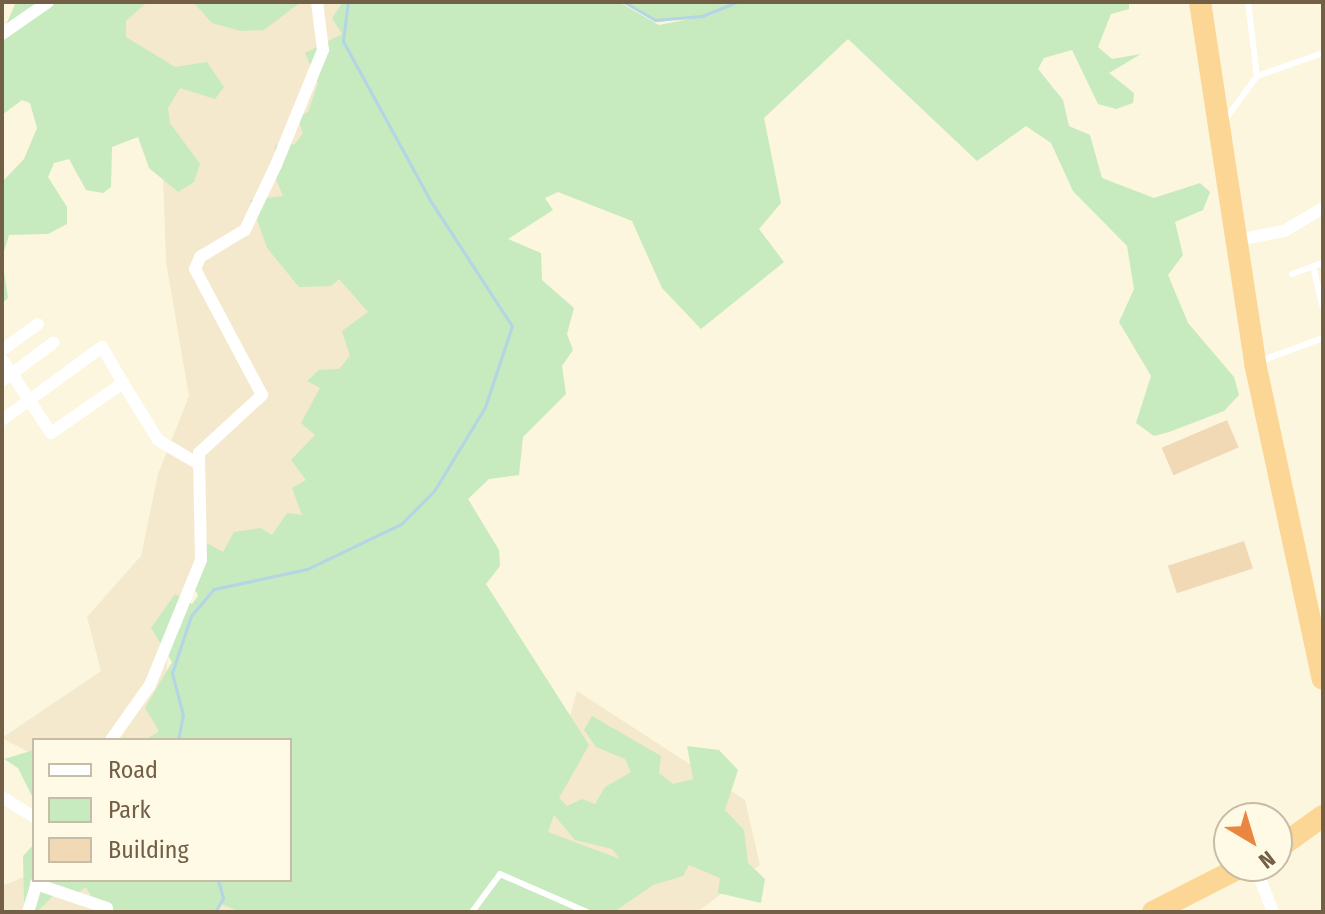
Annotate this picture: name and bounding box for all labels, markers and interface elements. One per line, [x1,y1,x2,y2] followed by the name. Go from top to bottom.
[32,738,292,882] legend
[108,756,158,784] text: Road
[108,796,151,824] text: Park
[1213,802,1293,882] north arrow
[108,836,189,864] text: Building
[1253,845,1280,874] text: N

